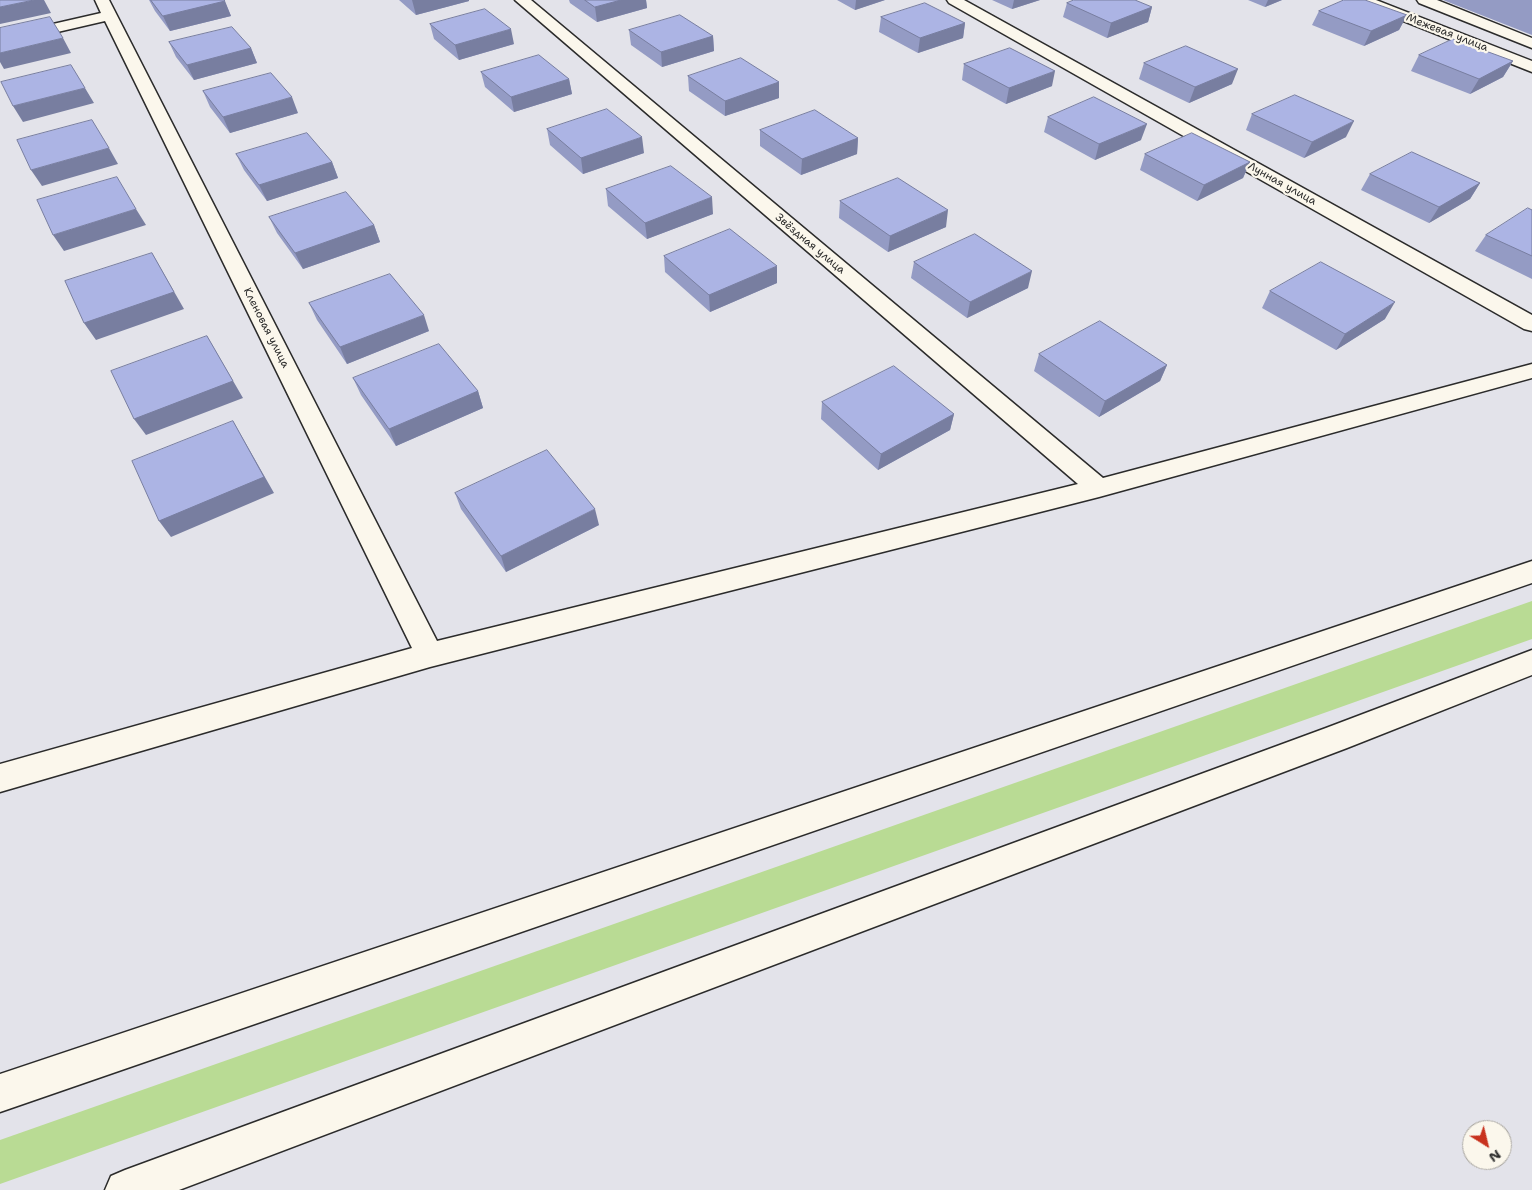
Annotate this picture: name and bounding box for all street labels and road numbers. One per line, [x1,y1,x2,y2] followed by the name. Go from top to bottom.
[1404,11,1490,55] street label: Межевая улица
[1245,160,1319,208] street label: Лунная улица
[772,211,848,277] street label: Звёздная улица
[240,286,292,370] street label: Кленовая улица

